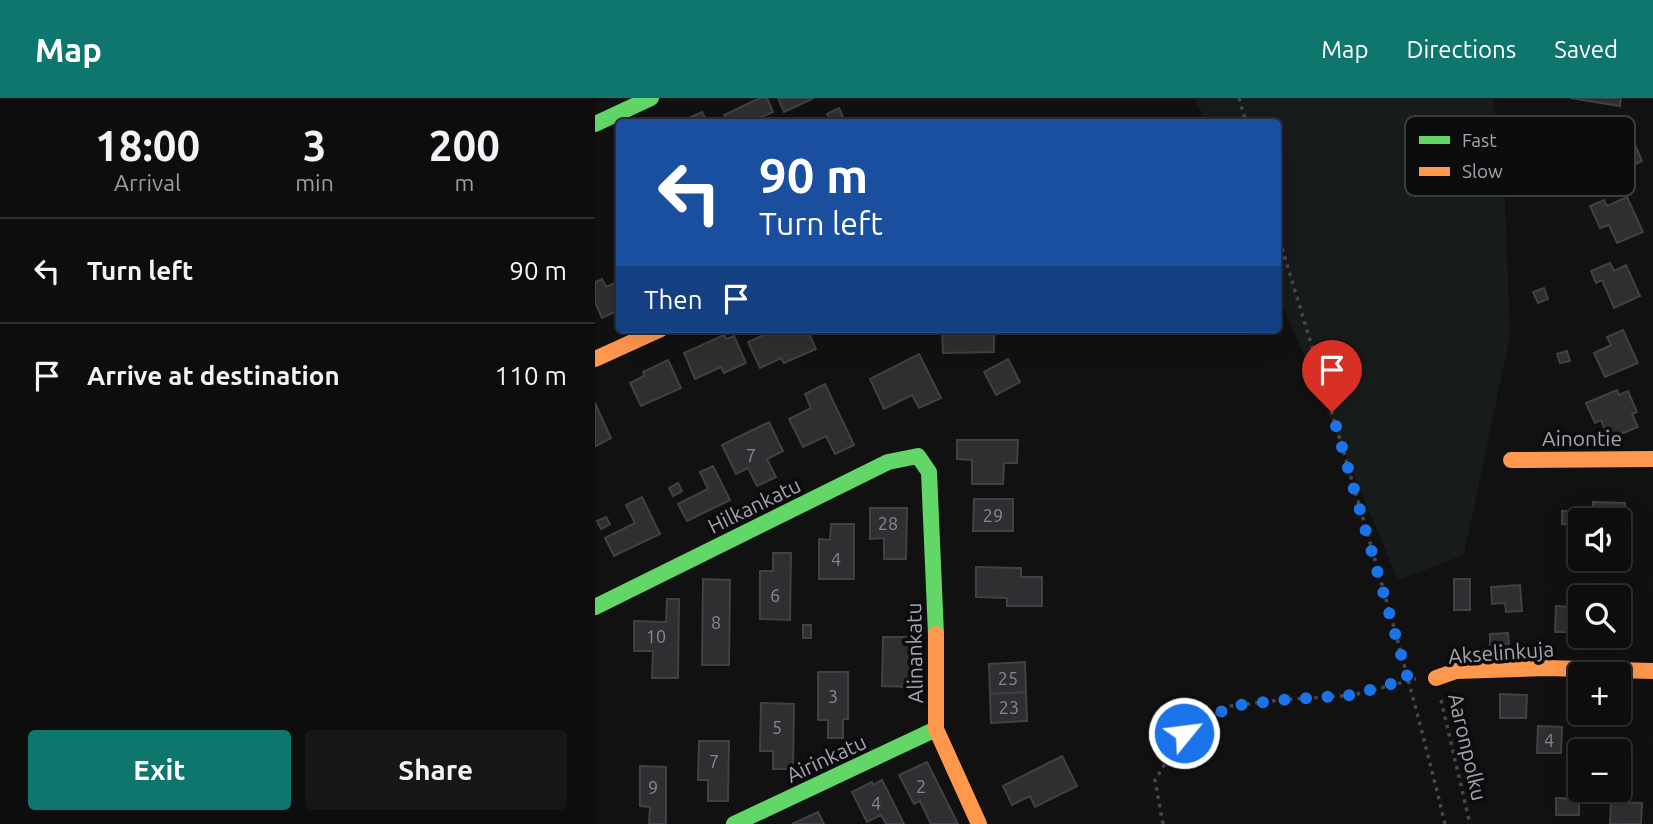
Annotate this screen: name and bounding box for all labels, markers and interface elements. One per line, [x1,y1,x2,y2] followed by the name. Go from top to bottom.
[35,31,102,68] text: Map
[1321,36,1368,63] text: Map
[1406,36,1516,63] text: Directions
[1554,36,1618,63] text: Saved
[1405,116,1635,196] legend
[95,122,200,169] text: 18:00
[303,122,326,169] text: 3
[429,122,500,169] text: 200
[1462,129,1497,151] text: Fast
[644,147,735,238] icon: left
[759,147,868,202] text: 90 m
[1462,160,1503,182] text: Slow
[114,170,181,195] text: Arrival
[295,170,334,195] text: min
[454,170,474,195] text: m
[759,205,883,241] text: Turn left
[28,252,66,290] icon: left
[87,256,193,285] text: Turn left
[509,256,567,285] text: 90 m
[717,280,755,318] icon: arrive
[644,285,703,314] text: Then
[1302,340,1362,412] pin
[1313,351,1351,389] icon: arrive
[28,357,66,395] icon: arrive
[87,361,340,390] text: Arrive at destination
[495,361,567,390] text: 110 m
[1542,426,1622,450] street label: Ainontie
[746,445,756,465] house number: 7
[704,472,804,538] street label: Hilkankatu
[983,505,1003,525] house number: 29
[1568,508,1631,802] map controls
[1568,508,1631,571] button: sound
[878,513,898,533] house number: 28
[831,549,841,569] house number: 4
[770,585,780,605] house number: 6
[1568,585,1631,648] button: search
[901,602,927,704] street label: Alinankatu
[711,612,721,632] house number: 8
[646,626,666,646] house number: 10
[1447,636,1555,668] street label: Akselinkuja
[1568,662,1631,725] button: +
[998,668,1018,688] house number: 25
[828,686,838,706] house number: 3
[1444,691,1492,803] street label: Aaronpolku
[1147,696,1221,770] position arrow
[999,697,1019,717] house number: 23
[772,717,782,737] house number: 5
[782,729,870,787] street label: Airinkatu
[28,730,291,810] button: Exit
[305,730,567,810] button: Share
[1544,730,1554,750] house number: 4
[1568,739,1631,802] button: −
[709,751,719,771] house number: 7
[916,776,926,796] house number: 2
[648,777,658,797] house number: 9
[871,793,881,813] house number: 4

